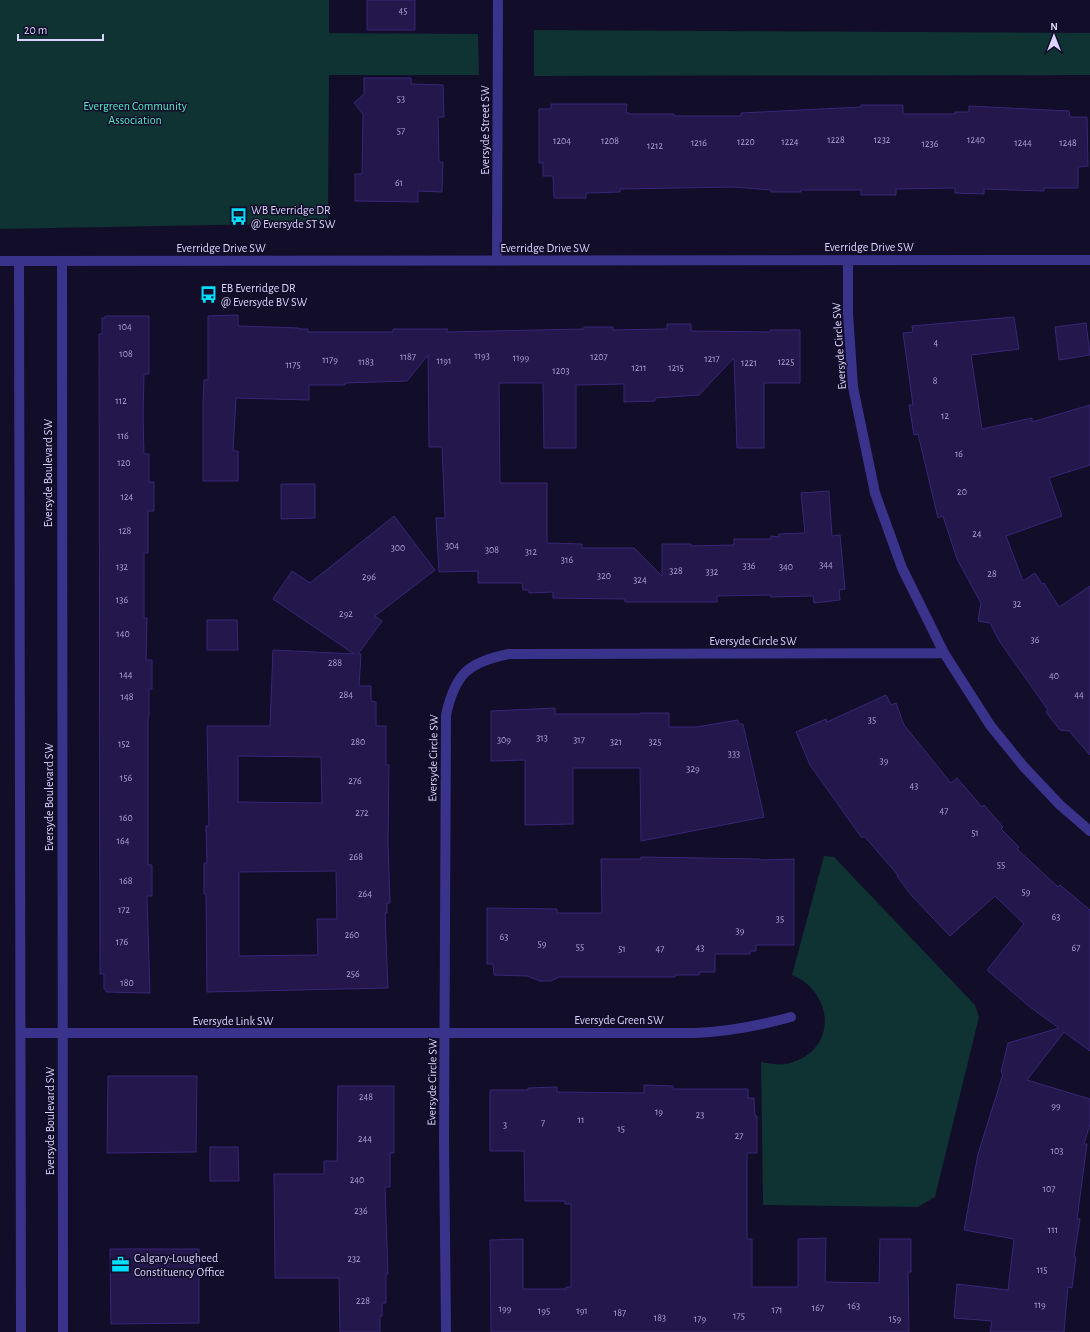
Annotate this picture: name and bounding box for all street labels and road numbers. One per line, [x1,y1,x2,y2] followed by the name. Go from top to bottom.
[479,85,492,175] street label: Eversyde Street SW
[824,241,914,253] street label: Everridge Drive SW
[176,242,266,254] street label: Everridge Drive SW
[500,242,590,254] street label: Everridge Drive SW
[830,302,849,390] street label: Eversyde Circle SW
[42,419,55,527] street label: Eversyde Boulevard SW
[709,635,797,648] street label: Eversyde Circle SW
[426,714,441,802] street label: Eversyde Circle SW
[43,743,56,851] street label: Eversyde Boulevard SW
[574,1014,664,1027] street label: Eversyde Green SW
[193,1015,274,1028] street label: Eversyde Link SW
[425,1038,440,1126] street label: Eversyde Circle SW
[44,1067,57,1175] street label: Eversyde Boulevard SW

